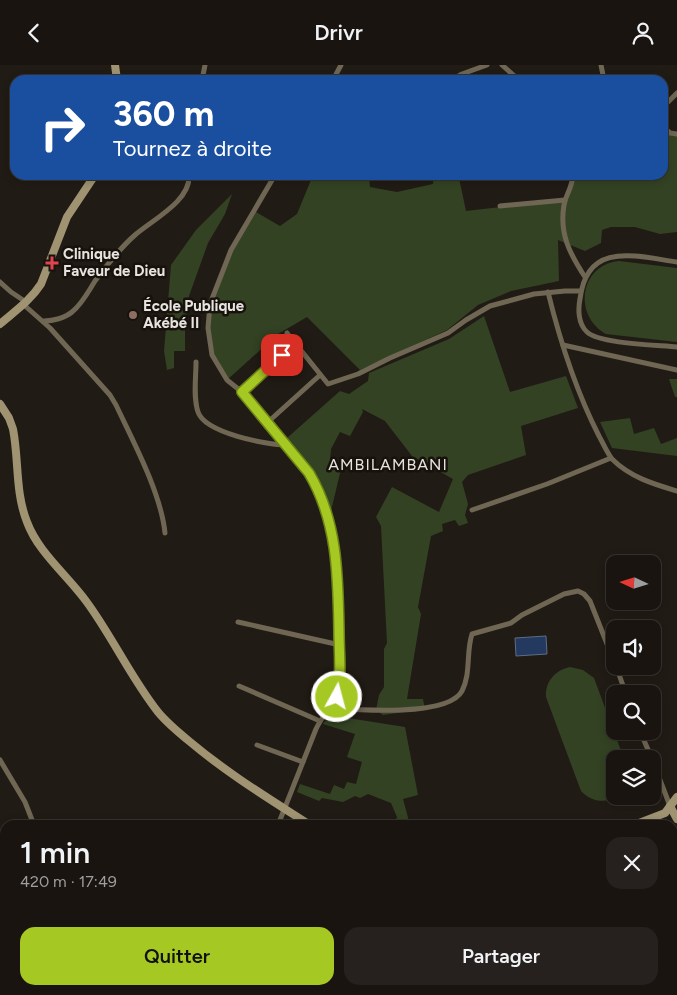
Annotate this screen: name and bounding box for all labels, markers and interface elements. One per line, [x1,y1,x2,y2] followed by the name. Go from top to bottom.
[20,19,48,47] icon: back
[314,19,363,46] text: Drivr
[629,19,657,47] icon: person
[113,93,214,135] text: 360 m
[30,95,95,160] icon: right
[113,135,272,162] text: Tournez à droite
[63,245,165,280] place label: Clinique Faveur de Dieu
[45,256,59,270] marker: Clinique Faveur de Dieu
[143,297,245,332] place label: École Publique Akébé II
[127,309,139,321] marker: École Publique Akébé II
[261,334,303,376] pin
[268,341,296,369] icon: arrive
[328,455,448,474] district label: AMBILAMBANI
[606,555,661,610] north arrow
[606,555,661,805] map controls
[606,620,661,675] button: sound
[310,670,362,722] position arrow
[606,685,661,740] button: search
[606,750,661,805] button: layers
[20,834,90,871] text: 1 min
[606,837,658,889] button: close
[20,872,117,891] text: 420 m · 17:49
[20,927,334,985] button: Quitter
[344,927,658,985] button: Partager

